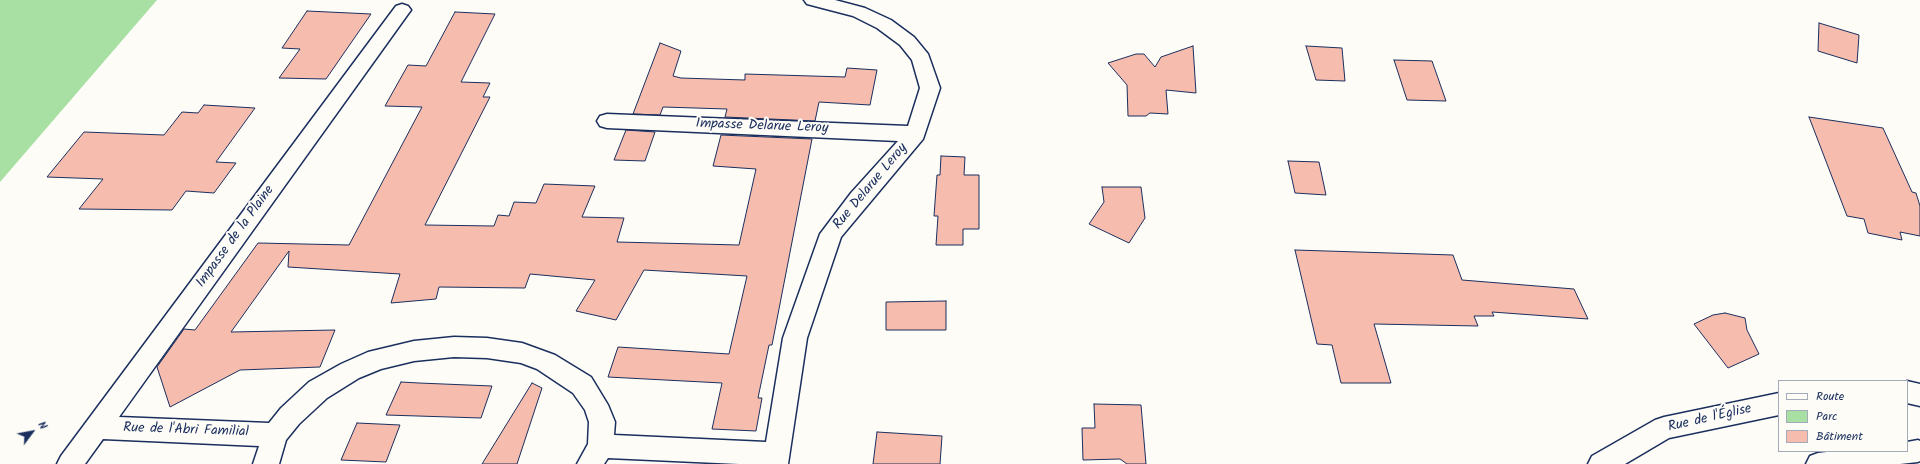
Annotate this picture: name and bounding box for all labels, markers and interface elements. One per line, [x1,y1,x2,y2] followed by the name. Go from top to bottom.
[695,116,829,138] street label: Impasse Delarue Leroy
[830,141,912,233] street label: Rue Delarue Leroy
[193,183,279,291] street label: Impasse de la Plaine
[1778,380,1908,452] legend
[1816,387,1844,406] text: Route
[1667,401,1753,437] street label: Rue de l'Église
[1816,407,1837,426] text: Parc
[12,412,52,452] north arrow
[33,418,52,433] text: N
[123,420,249,442] street label: Rue de l'Abri Familial
[1816,427,1863,446] text: Bâtiment

